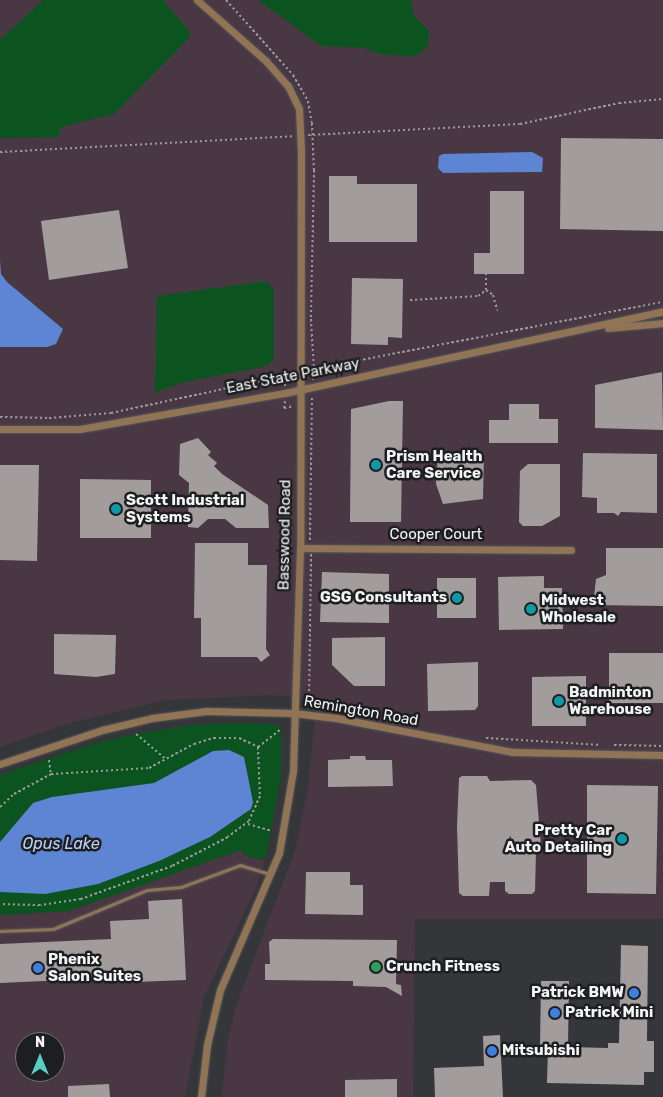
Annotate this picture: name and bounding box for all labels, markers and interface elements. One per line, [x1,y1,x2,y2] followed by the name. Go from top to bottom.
[225,354,361,398] street label: East State Parkway
[386,447,482,482] place label: Prism Health Care Service
[370,459,382,471] marker: Prism Health Care Service
[275,480,295,590] street label: Basswood Road
[126,491,244,526] place label: Scott Industrial Systems
[110,503,122,515] marker: Scott Industrial Systems
[389,526,483,544] street label: Cooper Court
[320,589,447,607] place label: GSG Consultants
[541,591,616,626] place label: Midwest Wholesale
[451,592,463,604] marker: GSG Consultants
[525,603,537,615] marker: Midwest Wholesale
[569,683,651,718] place label: Badminton Warehouse
[302,692,420,730] street label: Remington Road
[553,695,565,707] marker: Badminton Warehouse
[505,821,612,856] place label: Pretty Car Auto Detailing
[616,833,628,845] marker: Pretty Car Auto Detailing
[22,834,100,854] water label: Opus Lake
[48,950,141,985] place label: Phenix Salon Suites
[386,958,500,976] place label: Crunch Fitness
[370,961,382,973] marker: Crunch Fitness
[32,962,44,974] marker: Phenix Salon Suites
[531,984,624,1002] place label: Patrick BMW
[628,987,640,999] marker: Patrick BMW
[565,1004,653,1022] place label: Patrick Mini
[549,1007,561,1019] marker: Patrick Mini
[15,1032,65,1082] north arrow
[35,1034,45,1051] text: N
[502,1042,580,1060] place label: Mitsubishi
[486,1045,498,1057] marker: Mitsubishi

